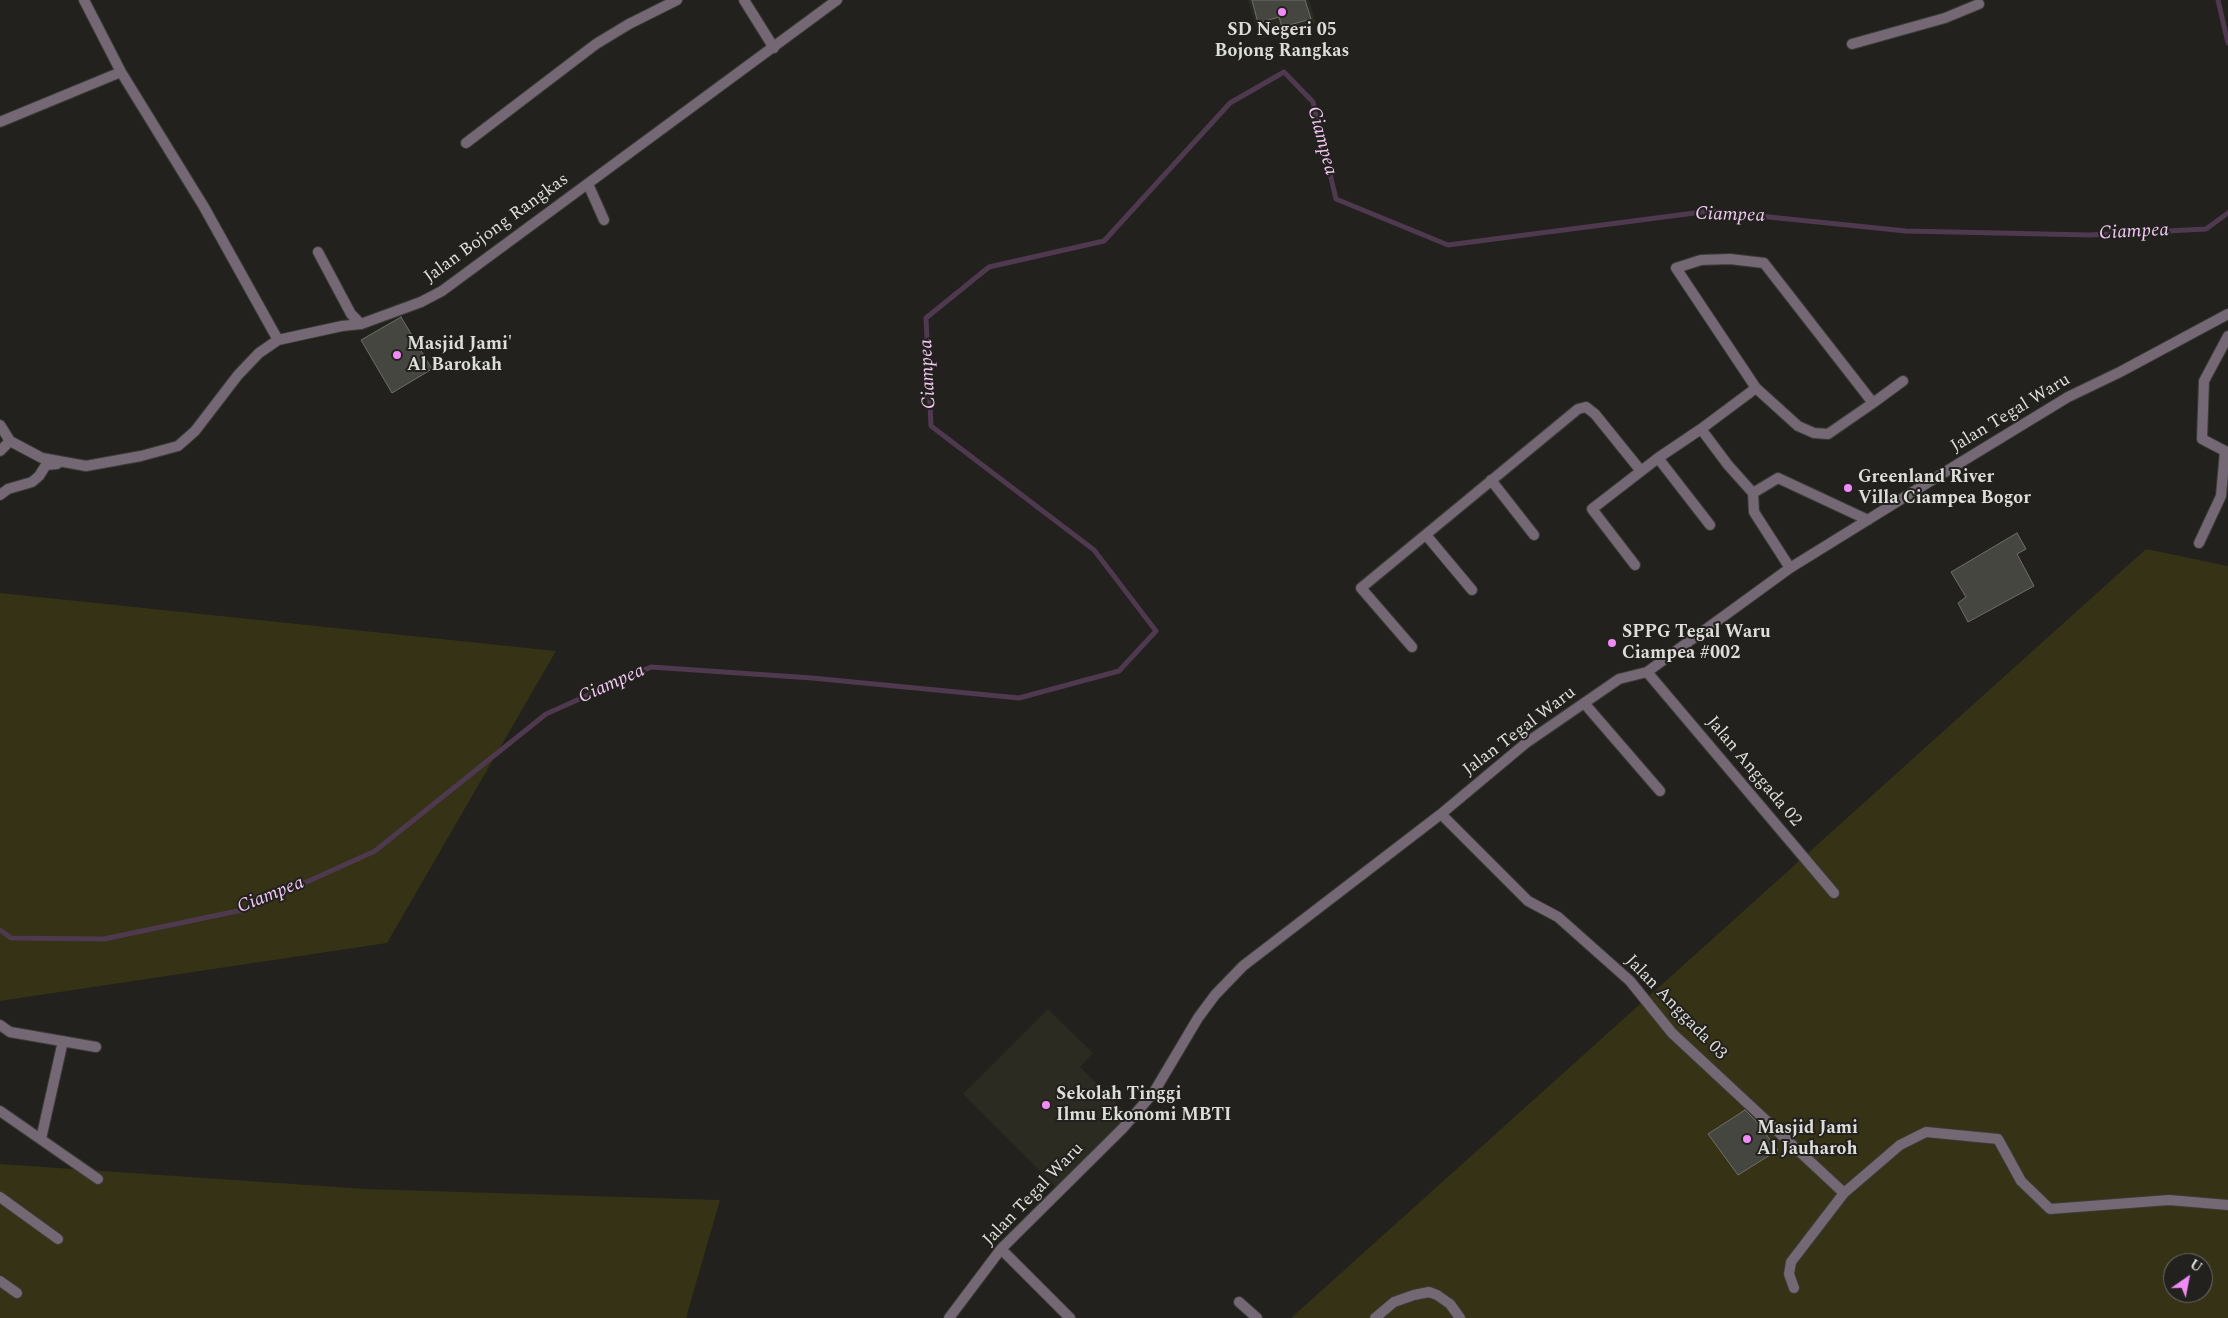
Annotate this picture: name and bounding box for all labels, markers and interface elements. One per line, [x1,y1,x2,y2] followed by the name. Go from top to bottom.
[1276,6,1288,18] marker: SD Negeri 05 Bojong Rangkas
[1215,20,1349,62] place label: SD Negeri 05 Bojong Rangkas
[1301,104,1341,178] water label: Ciampea
[421,169,573,289] street label: Jalan Bojong Rangkas
[1695,203,1765,229] water label: Ciampea
[2098,220,2170,246] water label: Ciampea
[407,334,512,376] place label: Masjid Jami' Al Barokah
[916,338,942,410] water label: Ciampea
[391,349,403,361] marker: Masjid Jami' Al Barokah
[1947,370,2075,458] street label: Jalan Tegal Waru
[1858,467,2031,509] place label: Greenland River Villa Ciampea Bogor
[1842,482,1854,494] marker: Greenland River Villa Ciampea Bogor
[1622,622,1771,664] place label: SPPG Tegal Waru Ciampea #002
[1606,637,1618,649] marker: SPPG Tegal Waru Ciampea #002
[575,660,649,710] water label: Ciampea
[1459,683,1581,781] street label: Jalan Tegal Waru
[1701,712,1805,832] street label: Jalan Anggada 02
[234,872,308,920] water label: Ciampea
[1619,951,1731,1065] street label: Jalan Anggada 03
[1056,1084,1232,1126] place label: Sekolah Tinggi Ilmu Ekonomi MBTI
[1040,1099,1052,1111] marker: Sekolah Tinggi Ilmu Ekonomi MBTI
[1757,1118,1858,1160] place label: Masjid Jami Al Jauharoh
[1741,1133,1753,1145] marker: Masjid Jami Al Jauharoh
[979,1139,1089,1251] street label: Jalan Tegal Waru
[2163,1253,2213,1303] north arrow
[2185,1254,2207,1278] text: U

